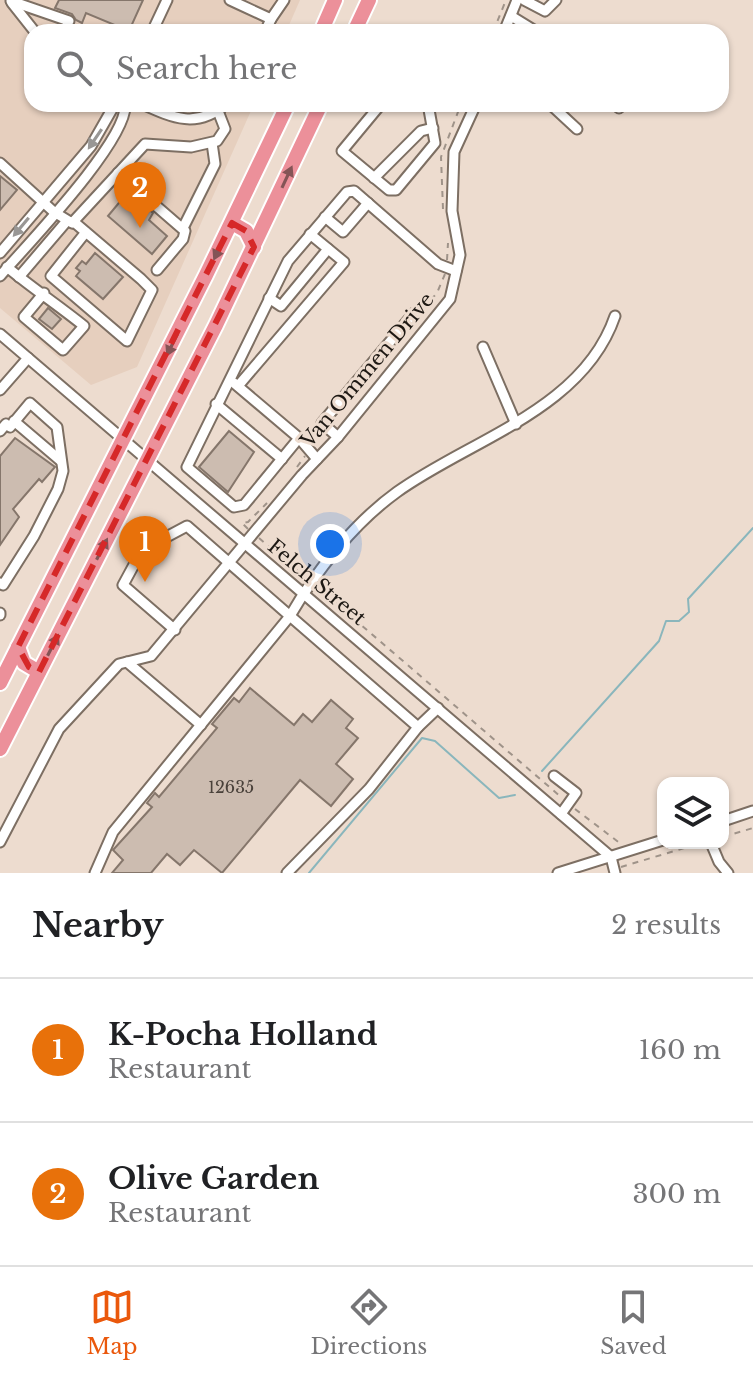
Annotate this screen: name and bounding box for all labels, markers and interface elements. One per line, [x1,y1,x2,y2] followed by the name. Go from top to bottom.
[24,24,729,112] search box
[52,46,96,90] icon: search
[116,50,297,87] text: Search here
[87,129,102,150] one-way arrow
[114,162,166,228] pin: 2
[280,165,294,188] one-way arrow
[13,217,30,237] one-way arrow
[212,237,226,260] one-way arrow
[295,288,439,453] street label: Van Ommen Drive
[165,333,178,356] one-way arrow
[119,516,171,582] pin: 1
[310,524,350,564] your location
[263,534,371,630] street label: Felch Street
[95,537,109,560] one-way arrow
[46,634,59,657] one-way arrow
[208,777,254,797] house number: 12635
[657,777,729,849] map controls
[657,777,729,849] button: layers
[32,904,164,946] text: Nearby
[611,909,721,941] text: 2 results
[108,1016,378,1053] text: K-Pocha Holland
[52,1034,64,1066] text: 1
[639,1034,721,1066] text: 160 m
[108,1053,251,1085] text: Restaurant
[108,1160,319,1197] text: Olive Garden
[50,1178,66,1210] text: 2
[632,1178,721,1210] text: 300 m
[108,1197,251,1229] text: Restaurant
[86,1285,138,1360] tab: Map
[310,1285,427,1360] tab: Directions
[600,1285,667,1360] tab: Saved

